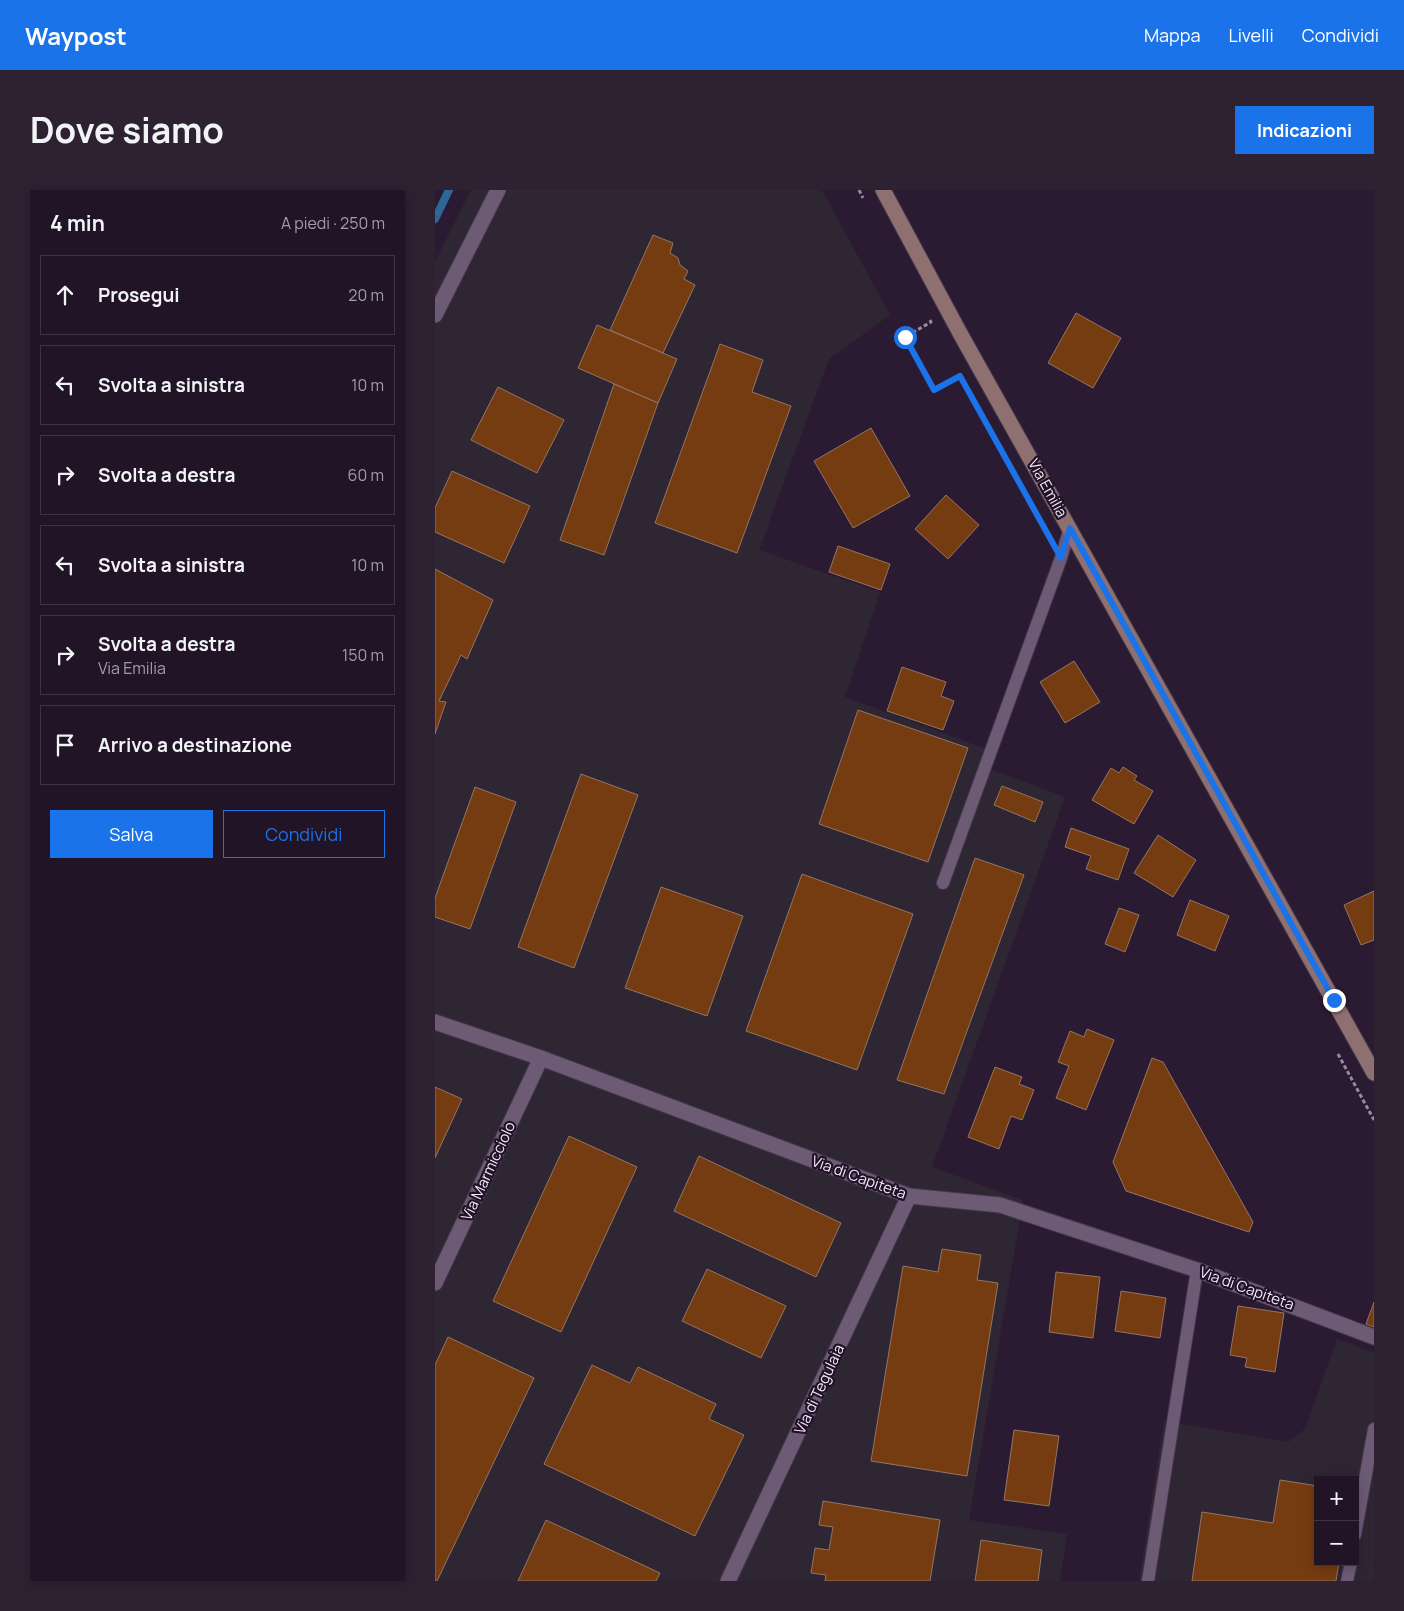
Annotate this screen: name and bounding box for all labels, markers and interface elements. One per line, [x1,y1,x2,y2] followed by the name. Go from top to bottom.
[25,19,127,52] text: Waypost
[1144,23,1200,47] text: Mappa
[1228,23,1274,47] text: Livelli
[1302,23,1379,47] text: Condividi
[30,106,224,154] text: Dove siamo
[1235,106,1374,154] button: Indicazioni
[50,209,105,237] text: 4 min
[281,212,385,234] text: A piedi · 250 m
[51,281,79,309] icon: ahead
[98,282,180,308] text: Prosegui
[348,284,384,306] text: 20 m
[894,326,917,349] route start
[51,371,79,399] icon: left
[98,372,245,398] text: Svolta a sinistra
[351,374,384,396] text: 10 m
[1023,455,1073,521] street label: Via Emilia
[51,461,79,489] icon: right
[98,462,235,488] text: Svolta a destra
[348,464,384,486] text: 60 m
[51,551,79,579] icon: left
[98,552,245,578] text: Svolta a sinistra
[351,554,384,576] text: 10 m
[98,631,235,657] text: Svolta a destra
[51,641,79,669] icon: right
[342,644,384,666] text: 150 m
[98,657,166,679] text: Via Emilia
[51,731,79,759] icon: arrive
[98,732,292,758] text: Arrivo a destinazione
[50,810,213,858] button: Salva
[223,810,385,858] button: Condividi
[1323,989,1346,1012] route end
[456,1118,520,1224] street label: Via Marmicciolo
[809,1150,909,1204] street label: Via di Capiteta
[1197,1261,1297,1315] street label: Via di Capiteta
[789,1341,849,1437] street label: Via di Tegulaia
[1314,1476,1359,1566] map controls
[1314,1476,1359,1521] button: +
[1314,1521,1359,1566] button: −

